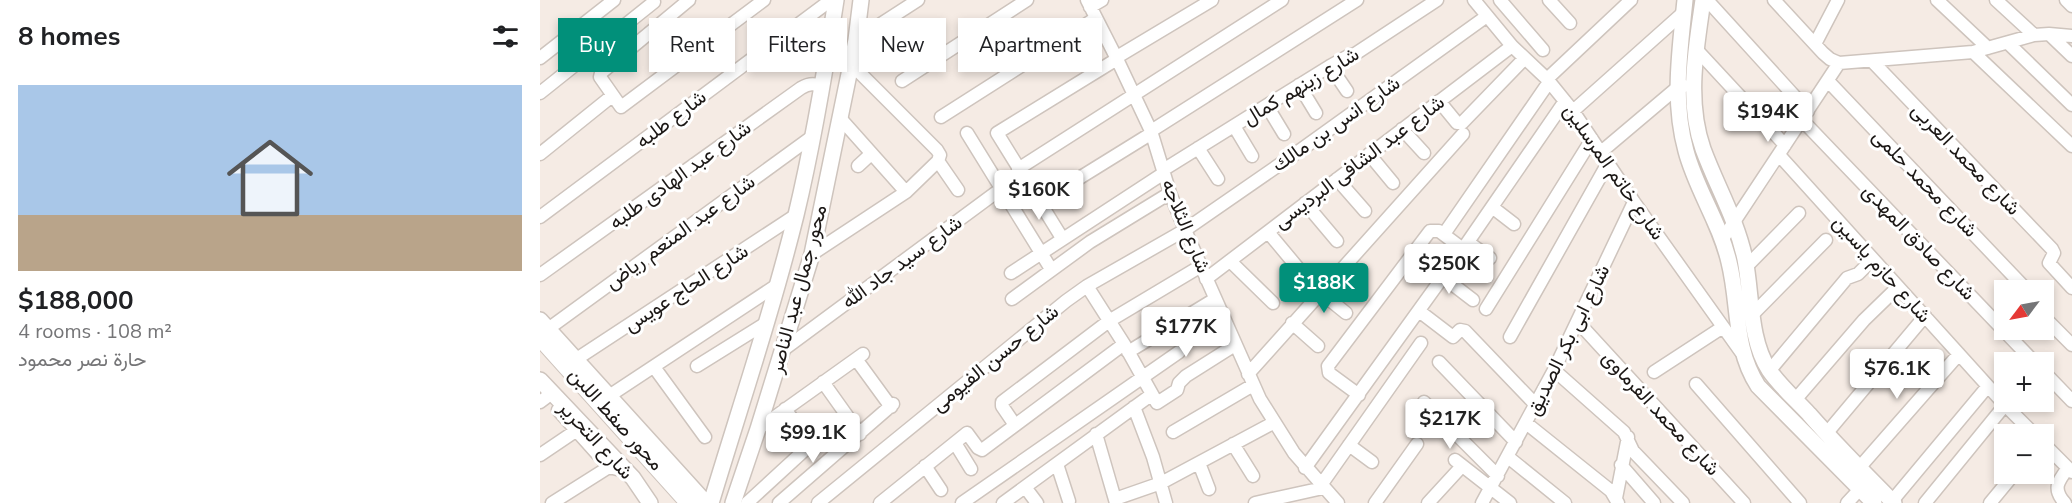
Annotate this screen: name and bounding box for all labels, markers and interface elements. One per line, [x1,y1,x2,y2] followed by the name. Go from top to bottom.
[558,18,637,72] chip: Buy
[649,18,735,72] chip: Rent
[747,18,847,72] chip: Filters
[859,18,946,72] chip: New
[958,18,1102,72] chip: Apartment
[18,19,120,54] text: 8 homes
[489,20,522,53] icon: filters
[1238,41,1364,131] street label: شارع زينهم كمال
[1266,70,1406,178] street label: شارع انس بن مالك
[630,84,712,154] street label: شارع طلبه
[1268,89,1450,235] street label: شارع عبد الشافى البرديسى
[1726,92,1810,143] pin: $194K
[1905,97,2027,221] street label: شارع محمد العربى
[1737,98,1799,125] text: $194K
[1557,99,1671,245] street label: شارع خاتم المرسلين
[603,114,757,236] street label: شارع عبد الهادى طلبه
[1866,123,1984,243] street label: شارع محمد حلمى
[216,124,324,232] icon: home
[599,168,761,296] street label: شارع عبد المنعم رياض
[997,170,1081,221] pin: $160K
[1155,175,1217,277] street label: شارع الثلاجه
[1008,176,1070,203] text: $160K
[1856,178,1982,306] street label: شارع صادق المهدى
[762,202,833,377] street label: محور جمال عبد الناصر
[836,209,968,315] street label: شارع سيد جاد الله
[1826,209,1938,329] street label: شارع حازم ياسين
[618,238,754,338] street label: شارع الحاج عويس
[1407,244,1491,295] pin: $250K
[1418,250,1480,277] text: $250K
[1520,260,1616,420] street label: شارع ابى بكر الصديق
[1282,263,1366,314] pin: $188K
[1293,269,1355,296] text: $188K
[1994,280,2054,340] north arrow
[1994,280,2054,484] map controls
[18,283,134,318] text: $188,000
[926,298,1064,418] street label: شارع حسن الفيومى
[1144,307,1228,358] pin: $177K
[1155,313,1217,340] text: $177K
[18,318,172,345] text: 4 rooms · 108 m²
[1596,344,1726,482] street label: شارع محمد الفرماوى
[18,346,146,373] text: حارة نصر محمود
[1848,349,1946,400] pin: $76.1K
[1994,352,2054,412] button: +
[1864,355,1930,382] text: $76.1K
[562,362,670,476] street label: محور صفط اللبن
[552,394,640,485] street label: شارع التحرير
[1408,399,1492,450] pin: $217K
[1419,405,1481,432] text: $217K
[764,413,862,464] pin: $99.1K
[780,419,846,446] text: $99.1K
[1994,424,2054,484] button: −

